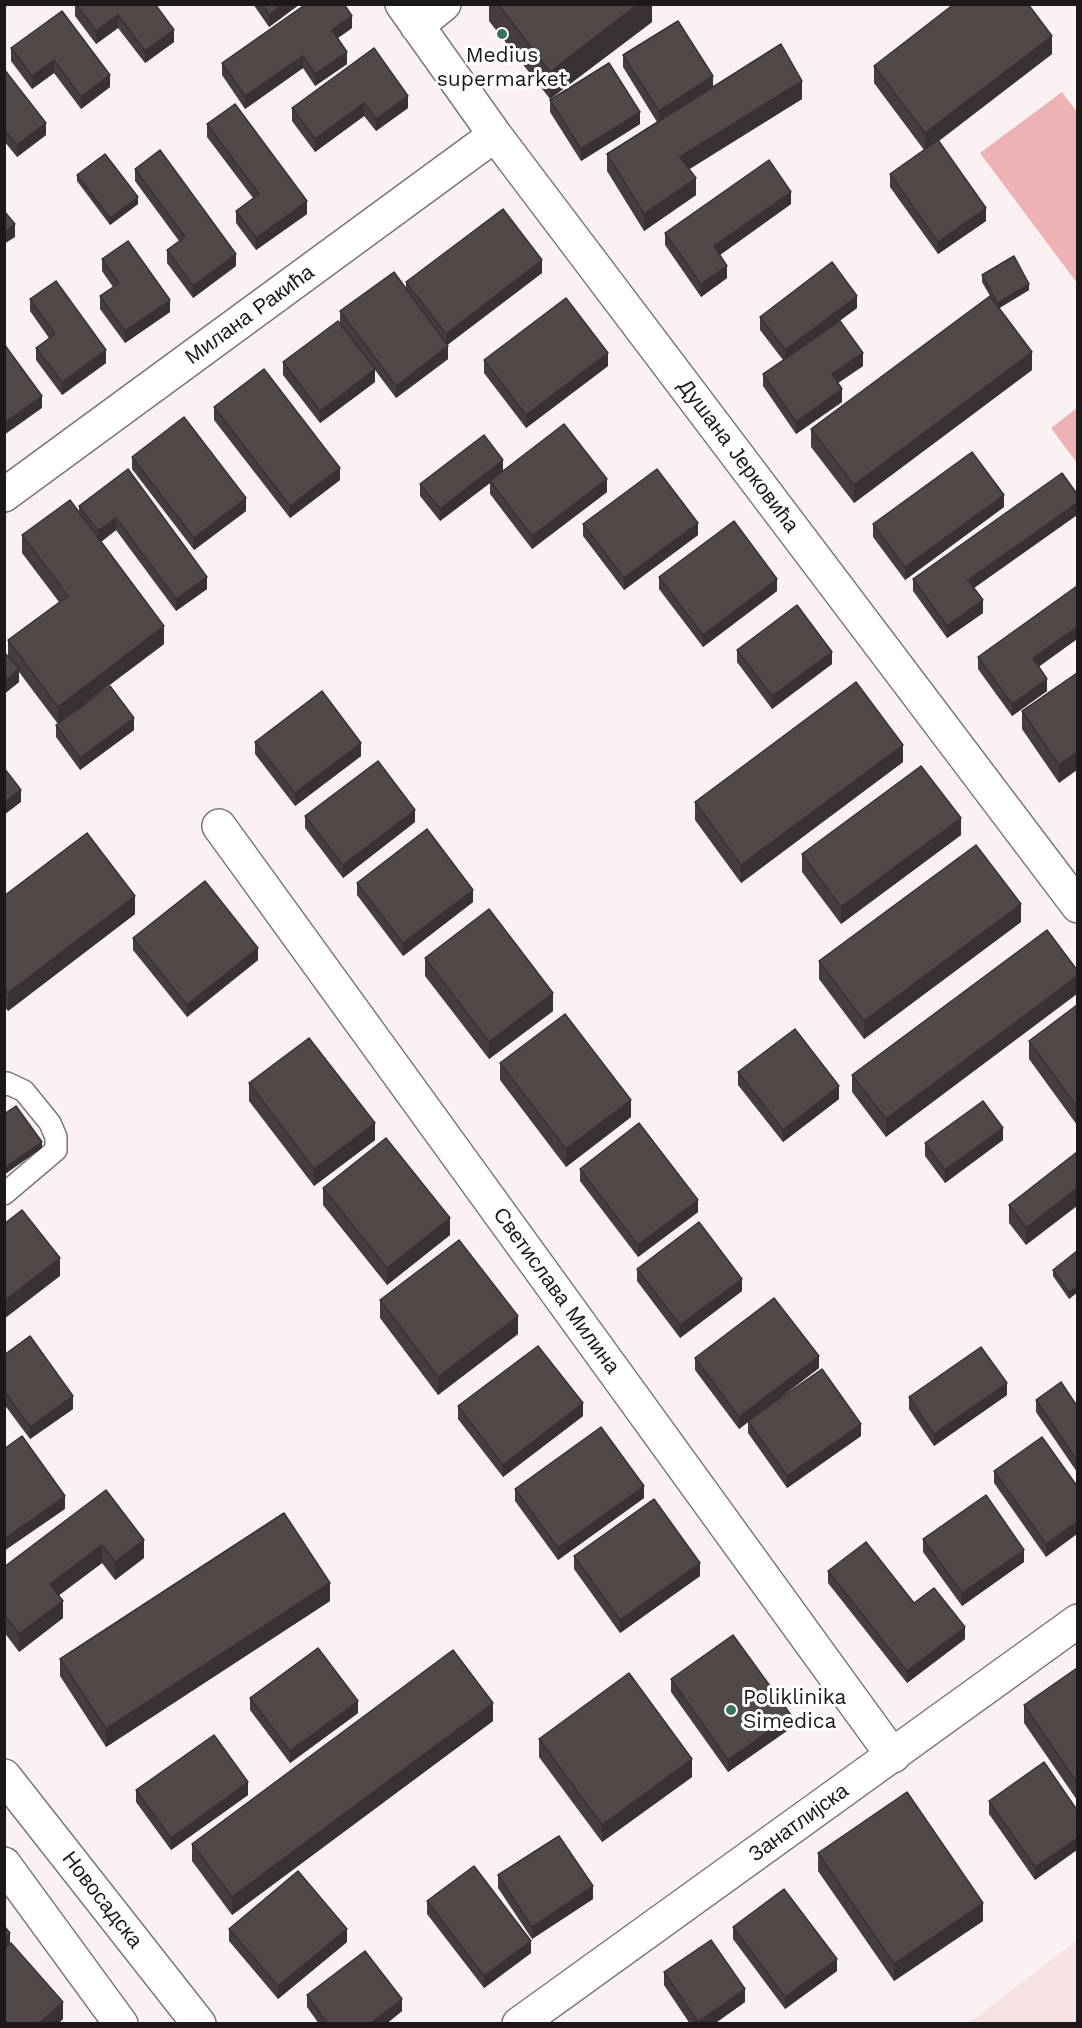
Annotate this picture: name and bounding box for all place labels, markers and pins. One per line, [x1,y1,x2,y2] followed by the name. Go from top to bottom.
[495,27,509,41] marker: Medius supermarket
[437,43,567,93] place label: Medius supermarket
[743,1685,846,1735] place label: Poliklinika Simedica
[724,1703,738,1717] marker: Poliklinika Simedica

